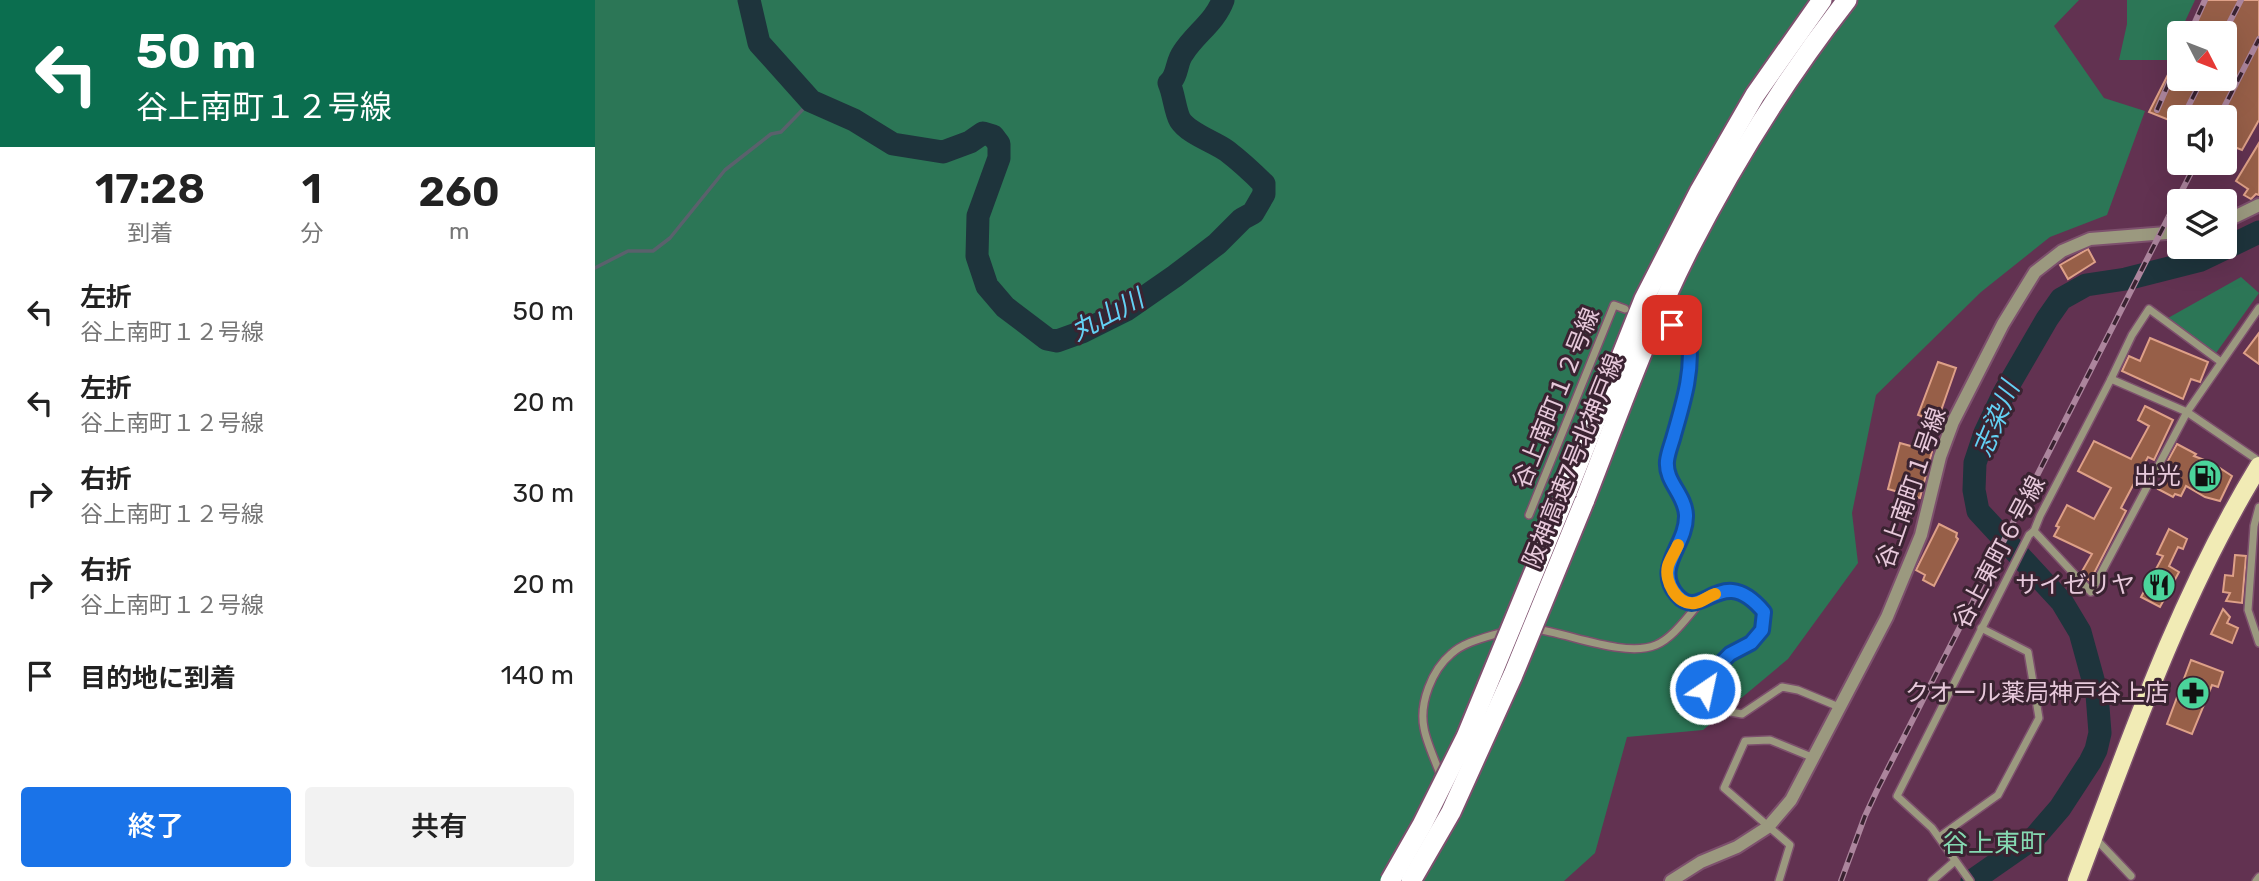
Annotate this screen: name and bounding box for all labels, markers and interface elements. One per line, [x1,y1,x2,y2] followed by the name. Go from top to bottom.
[2167,21,2237,91] north arrow
[2167,21,2237,259] map controls
[136,22,256,80] text: 50 m
[21,28,112,119] icon: left
[136,88,392,126] text: 谷上南町１２号線
[2167,105,2237,175] button: sound
[95,164,205,214] text: 17:28
[302,164,322,214] text: 1
[418,167,500,217] text: 260
[2167,189,2237,259] button: layers
[449,217,469,245] text: m
[127,219,173,247] text: 到着
[300,219,323,247] text: 分
[80,282,132,313] text: 左折
[1066,282,1152,347] water label: 丸山川
[21,293,59,331] icon: left
[1642,295,1702,355] pin
[513,296,574,327] text: 50 m
[1507,304,1605,492] street label: 谷上南町１２号線
[1653,306,1691,344] icon: arrive
[80,318,264,346] text: 谷上南町１２号線
[1517,350,1629,572] street label: 阪神高速7号北神戸線
[80,373,132,404] text: 左折
[1967,374,2027,461] water label: 志染川
[21,384,59,422] icon: left
[513,387,574,418] text: 20 m
[1870,404,1952,572] street label: 谷上南町１号線
[80,409,264,437] text: 谷上南町１２号線
[2186,457,2224,495] fuel station icon: 出光
[2133,462,2181,490] place label: 出光
[80,464,132,495] text: 右折
[1947,471,2051,633] street label: 谷上東町６号線
[21,475,59,513] icon: right
[512,478,574,509] text: 30 m
[80,500,264,528] text: 谷上南町１２号線
[80,555,132,586] text: 右折
[21,566,59,604] icon: right
[2140,566,2178,604] restaurant icon: サイゼリヤ
[513,569,574,600] text: 20 m
[2015,571,2135,599] place label: サイゼリヤ
[80,591,264,619] text: 谷上南町１２号線
[1668,652,1742,726] position arrow
[21,657,59,695] icon: arrive
[501,660,574,691] text: 140 m
[80,663,236,694] text: 目的地に到着
[2174,674,2212,712] pharmacy icon: クオール薬局神戸谷上店
[1905,679,2169,707] place label: クオール薬局神戸谷上店
[21,787,291,867] button: 終了
[305,787,574,867] button: 共有
[1942,828,2046,859] district label: 谷上東町

